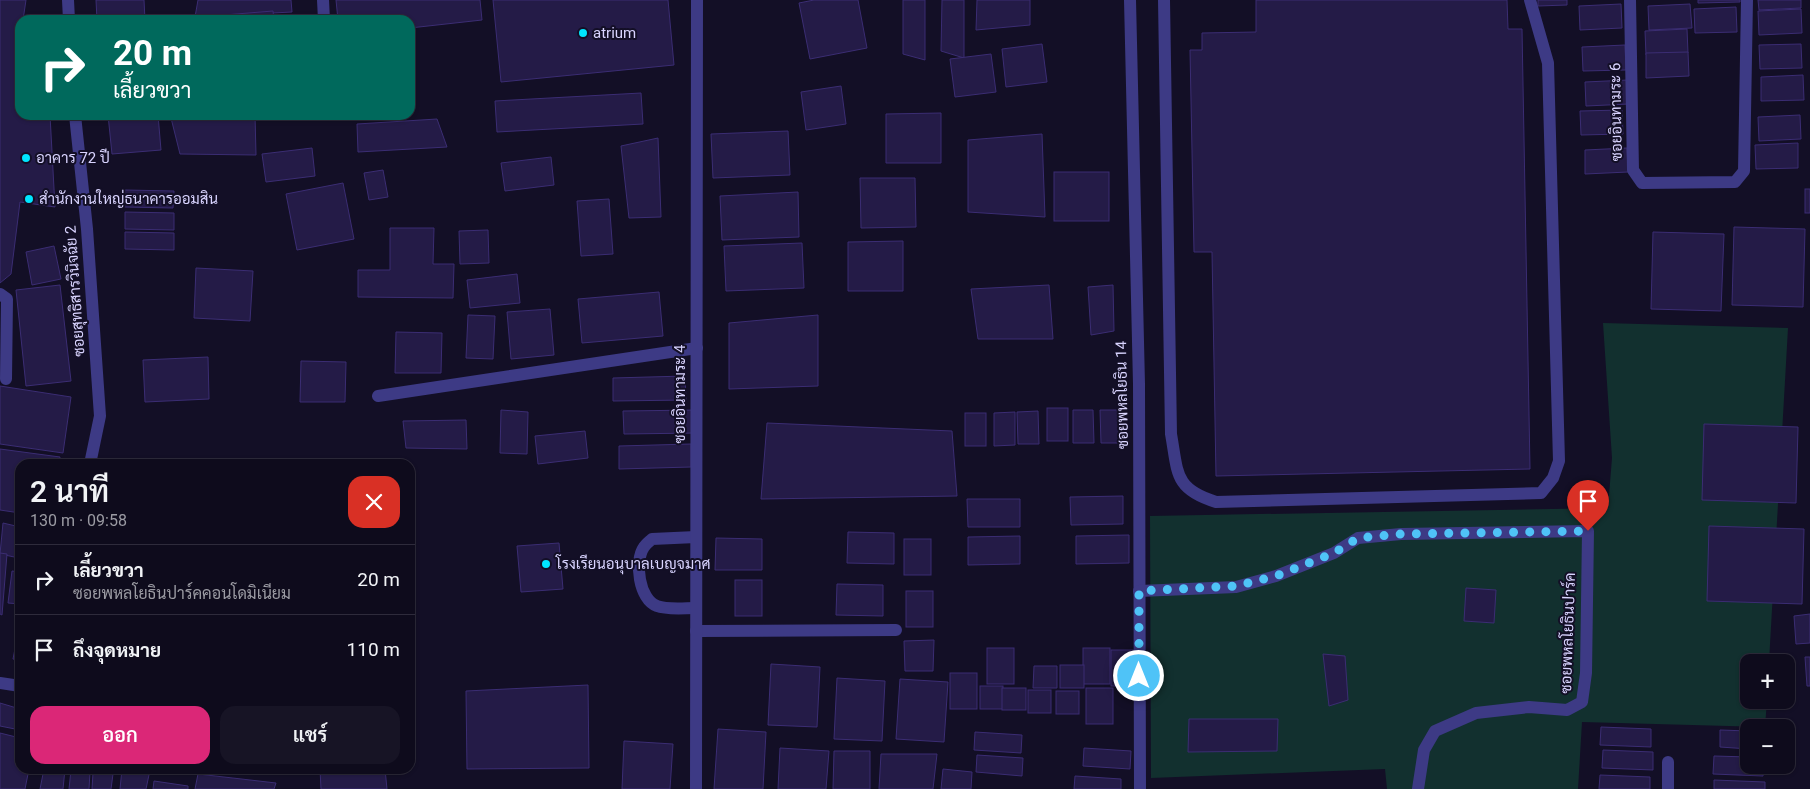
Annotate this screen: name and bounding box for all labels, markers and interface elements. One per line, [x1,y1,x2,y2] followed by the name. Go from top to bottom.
[593,24,636,42] place label: atrium
[577,27,589,39] marker: atrium
[113,33,192,74] text: 20 m
[30,35,95,100] icon: right
[1606,62,1626,162] street label: ซอยอินทามระ 6
[113,78,191,103] text: เลี้ยวขวา
[36,148,110,167] place label: อาคาร 72 ปี
[20,152,32,164] marker: อาคาร 72 ปี
[39,189,218,208] place label: สำนักงานใหญ่ธนาคารออมสิน
[23,193,35,205] marker: สำนักงานใหญ่ธนาคารออมสิน
[61,225,91,357] street label: ซอยสุทธิสารวินิจฉัย 2
[1111,340,1132,449] street label: ซอยพหลโยธิน 14
[671,344,689,443] street label: ซอยอินทามระ 4
[30,474,109,509] text: 2 นาที
[348,476,400,528] button: close
[1567,480,1609,531] pin
[1574,487,1602,515] icon: arrive
[30,511,127,530] text: 130 m · 09:58
[555,554,710,575] place label: โรงเรียนอนุบาลเบญจมาศ
[540,558,552,570] marker: โรงเรียนอนุบาลเบญจมาศ
[73,559,144,582] text: เลี้ยวขวา
[30,566,58,594] icon: right
[357,568,400,591] text: 20 m
[1556,572,1579,694] street label: ซอยพหลโยธินปาร์ค
[73,584,291,603] text: ซอยพหลโยธินปาร์คคอนโดมิเนียม
[30,636,58,664] icon: arrive
[347,638,400,661] text: 110 m
[73,639,161,662] text: ถึงจุดหมาย
[1112,649,1164,701] position arrow
[1740,654,1795,774] map controls
[1740,654,1795,709] button: +
[30,706,210,764] button: ออก
[220,706,400,764] button: แชร์
[1740,719,1795,774] button: −

